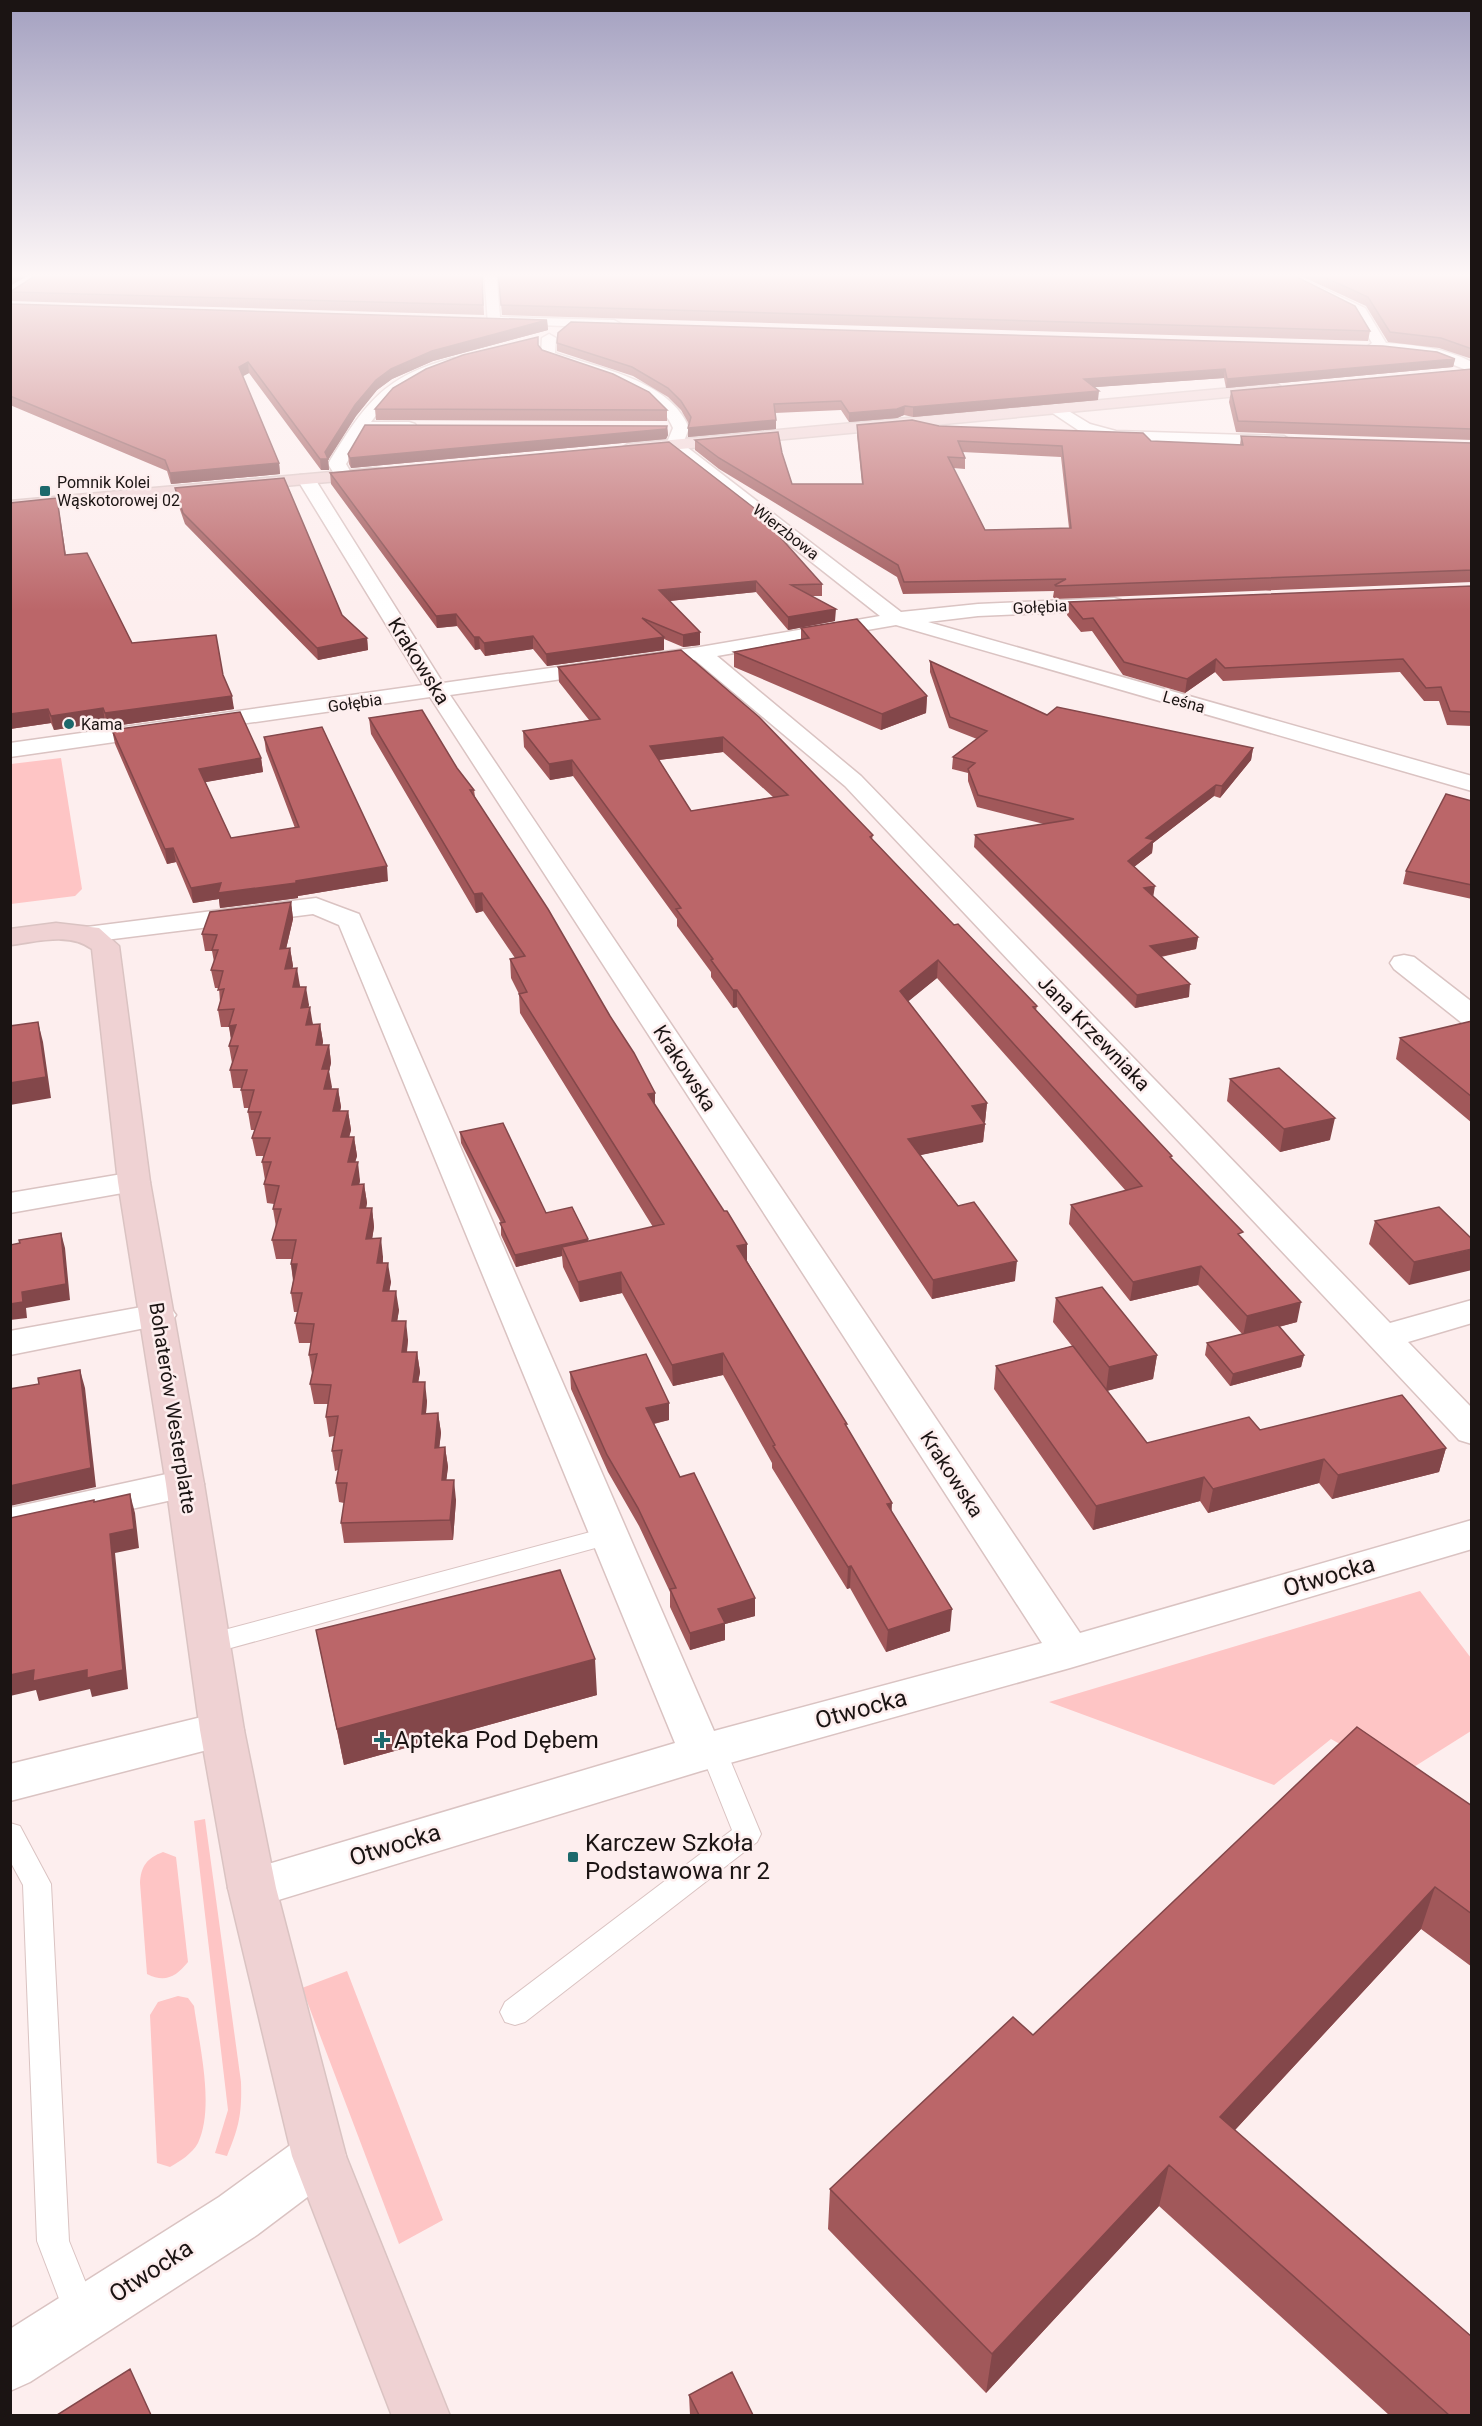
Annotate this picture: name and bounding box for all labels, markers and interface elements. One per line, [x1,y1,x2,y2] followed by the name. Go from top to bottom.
[57,473,180,510] place label: Pomnik Kolei Wąskotorowej 02
[38,484,52,498] marker: Pomnik Kolei Wąskotorowej 02
[749,500,823,564] street label: Wierzbowa
[1012,596,1068,618] street label: Gołębia
[383,613,455,709] street label: Krakowska
[1161,687,1207,717] street label: Leśna
[327,690,383,716] street label: Gołębia
[81,715,122,734] place label: Kama
[62,717,76,731] marker: Kama
[1033,970,1155,1096] street label: Jana Krzewniaka
[648,1020,722,1116] street label: Krakowska
[144,1301,202,1515] street label: Bohaterów Westerplatte
[915,1426,989,1522] street label: Krakowska
[1280,1550,1378,1602] street label: Otwocka
[812,1683,910,1735] street label: Otwocka
[394,1726,599,1754] place label: Apteka Pod Dębem
[375,1733,389,1747] marker: Apteka Pod Dębem
[346,1818,444,1872] street label: Otwocka
[585,1829,770,1885] place label: Karczew Szkoła Podstawowa nr 2
[566,1850,580,1864] marker: Karczew Szkoła Podstawowa nr 2
[104,2234,198,2308] street label: Otwocka

